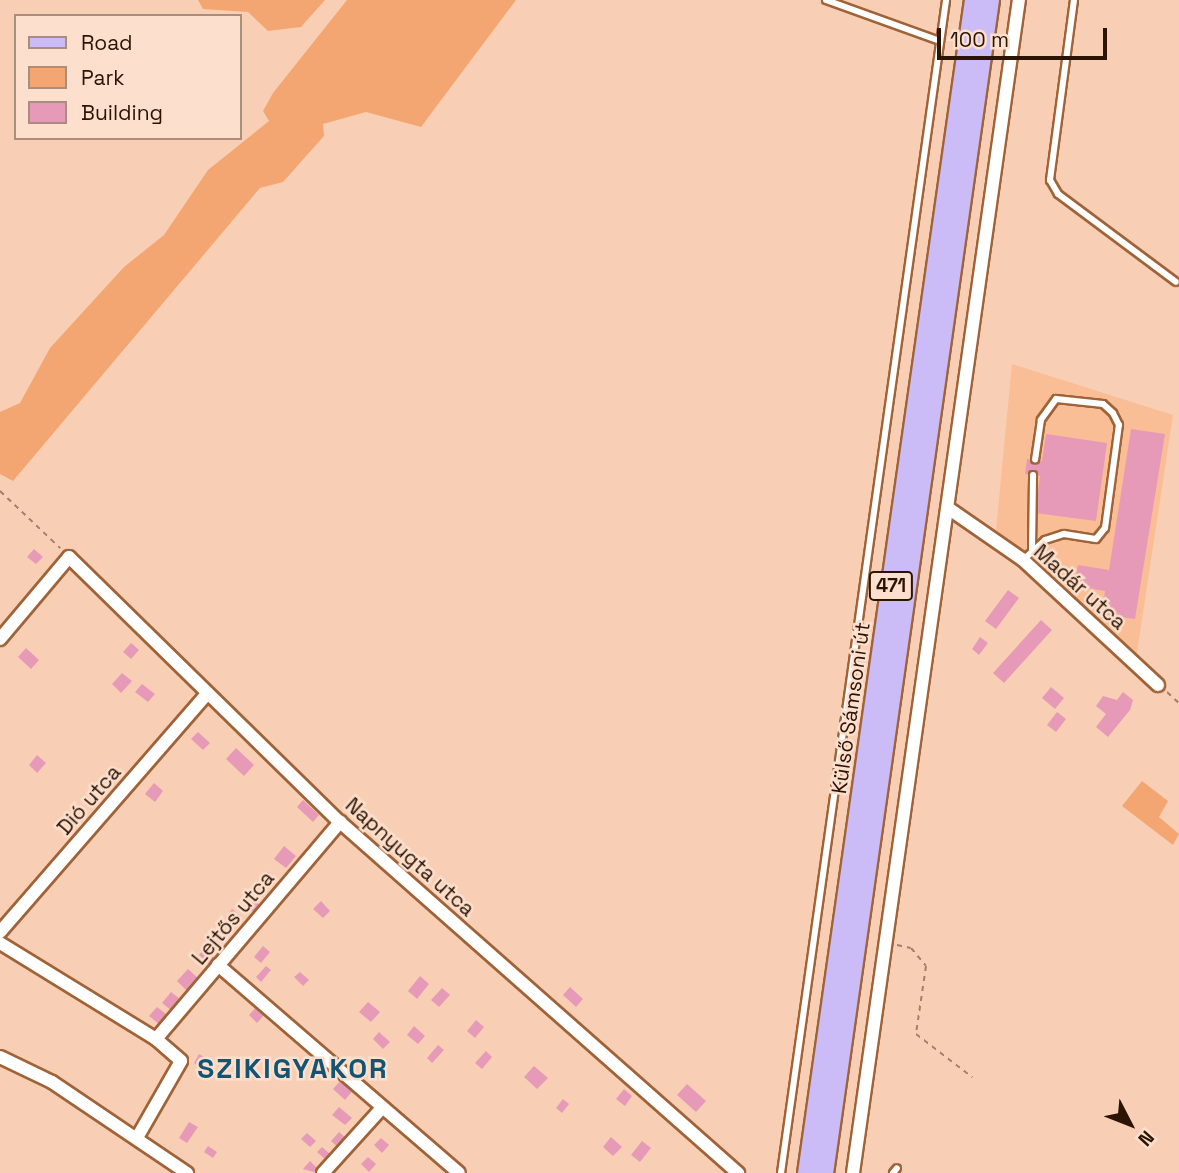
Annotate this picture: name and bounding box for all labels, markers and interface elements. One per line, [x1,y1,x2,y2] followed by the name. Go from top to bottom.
[14,14,242,140] legend
[941,14,1111,58] scale bar
[950,26,1009,53] text: 100 m
[81,29,133,56] text: Road
[81,64,125,91] text: Park
[81,99,163,126] text: Building
[1029,539,1131,635] street label: Madár utca
[868,570,914,601] road number: 471
[826,621,876,795] street label: Külső Sámsoni út
[52,760,126,840] street label: Dió utca
[340,792,480,922] street label: Napnyugta utca
[187,866,279,970] street label: Lejtős utca
[199,1051,387,1085] district label: SZIKIGYAKOR
[1095,1089,1165,1159] north arrow
[1132,1125,1160,1151] text: N

